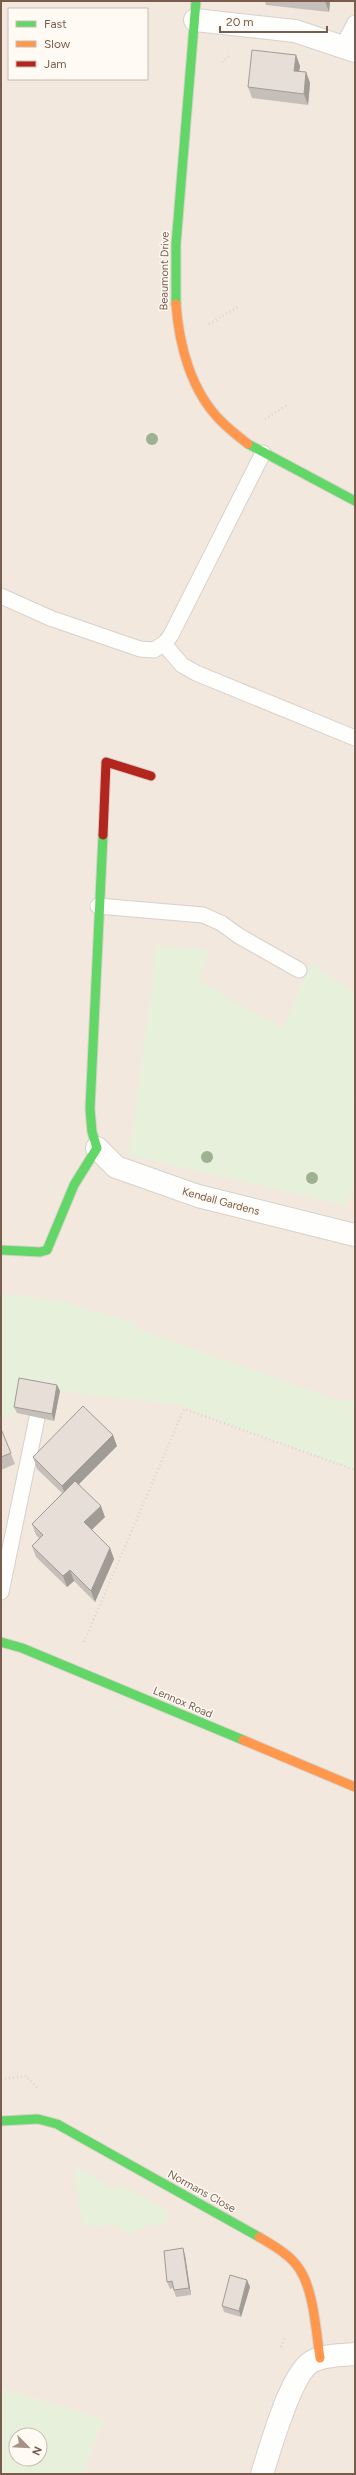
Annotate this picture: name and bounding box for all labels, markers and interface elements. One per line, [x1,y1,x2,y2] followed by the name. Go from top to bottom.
[8,8,148,80] legend
[220,8,327,34] scale bar
[226,15,254,29] text: 20 m
[44,17,67,31] text: Fast
[44,37,71,51] text: Slow
[44,57,67,71] text: Jam
[157,232,172,310] street label: Beaumont Drive
[181,1185,261,1218] street label: Kendall Gardens
[151,1684,215,1721] street label: Lennox Road
[166,2167,238,2215] street label: Normans Close
[8,2427,48,2467] north arrow
[29,2444,44,2457] text: N

